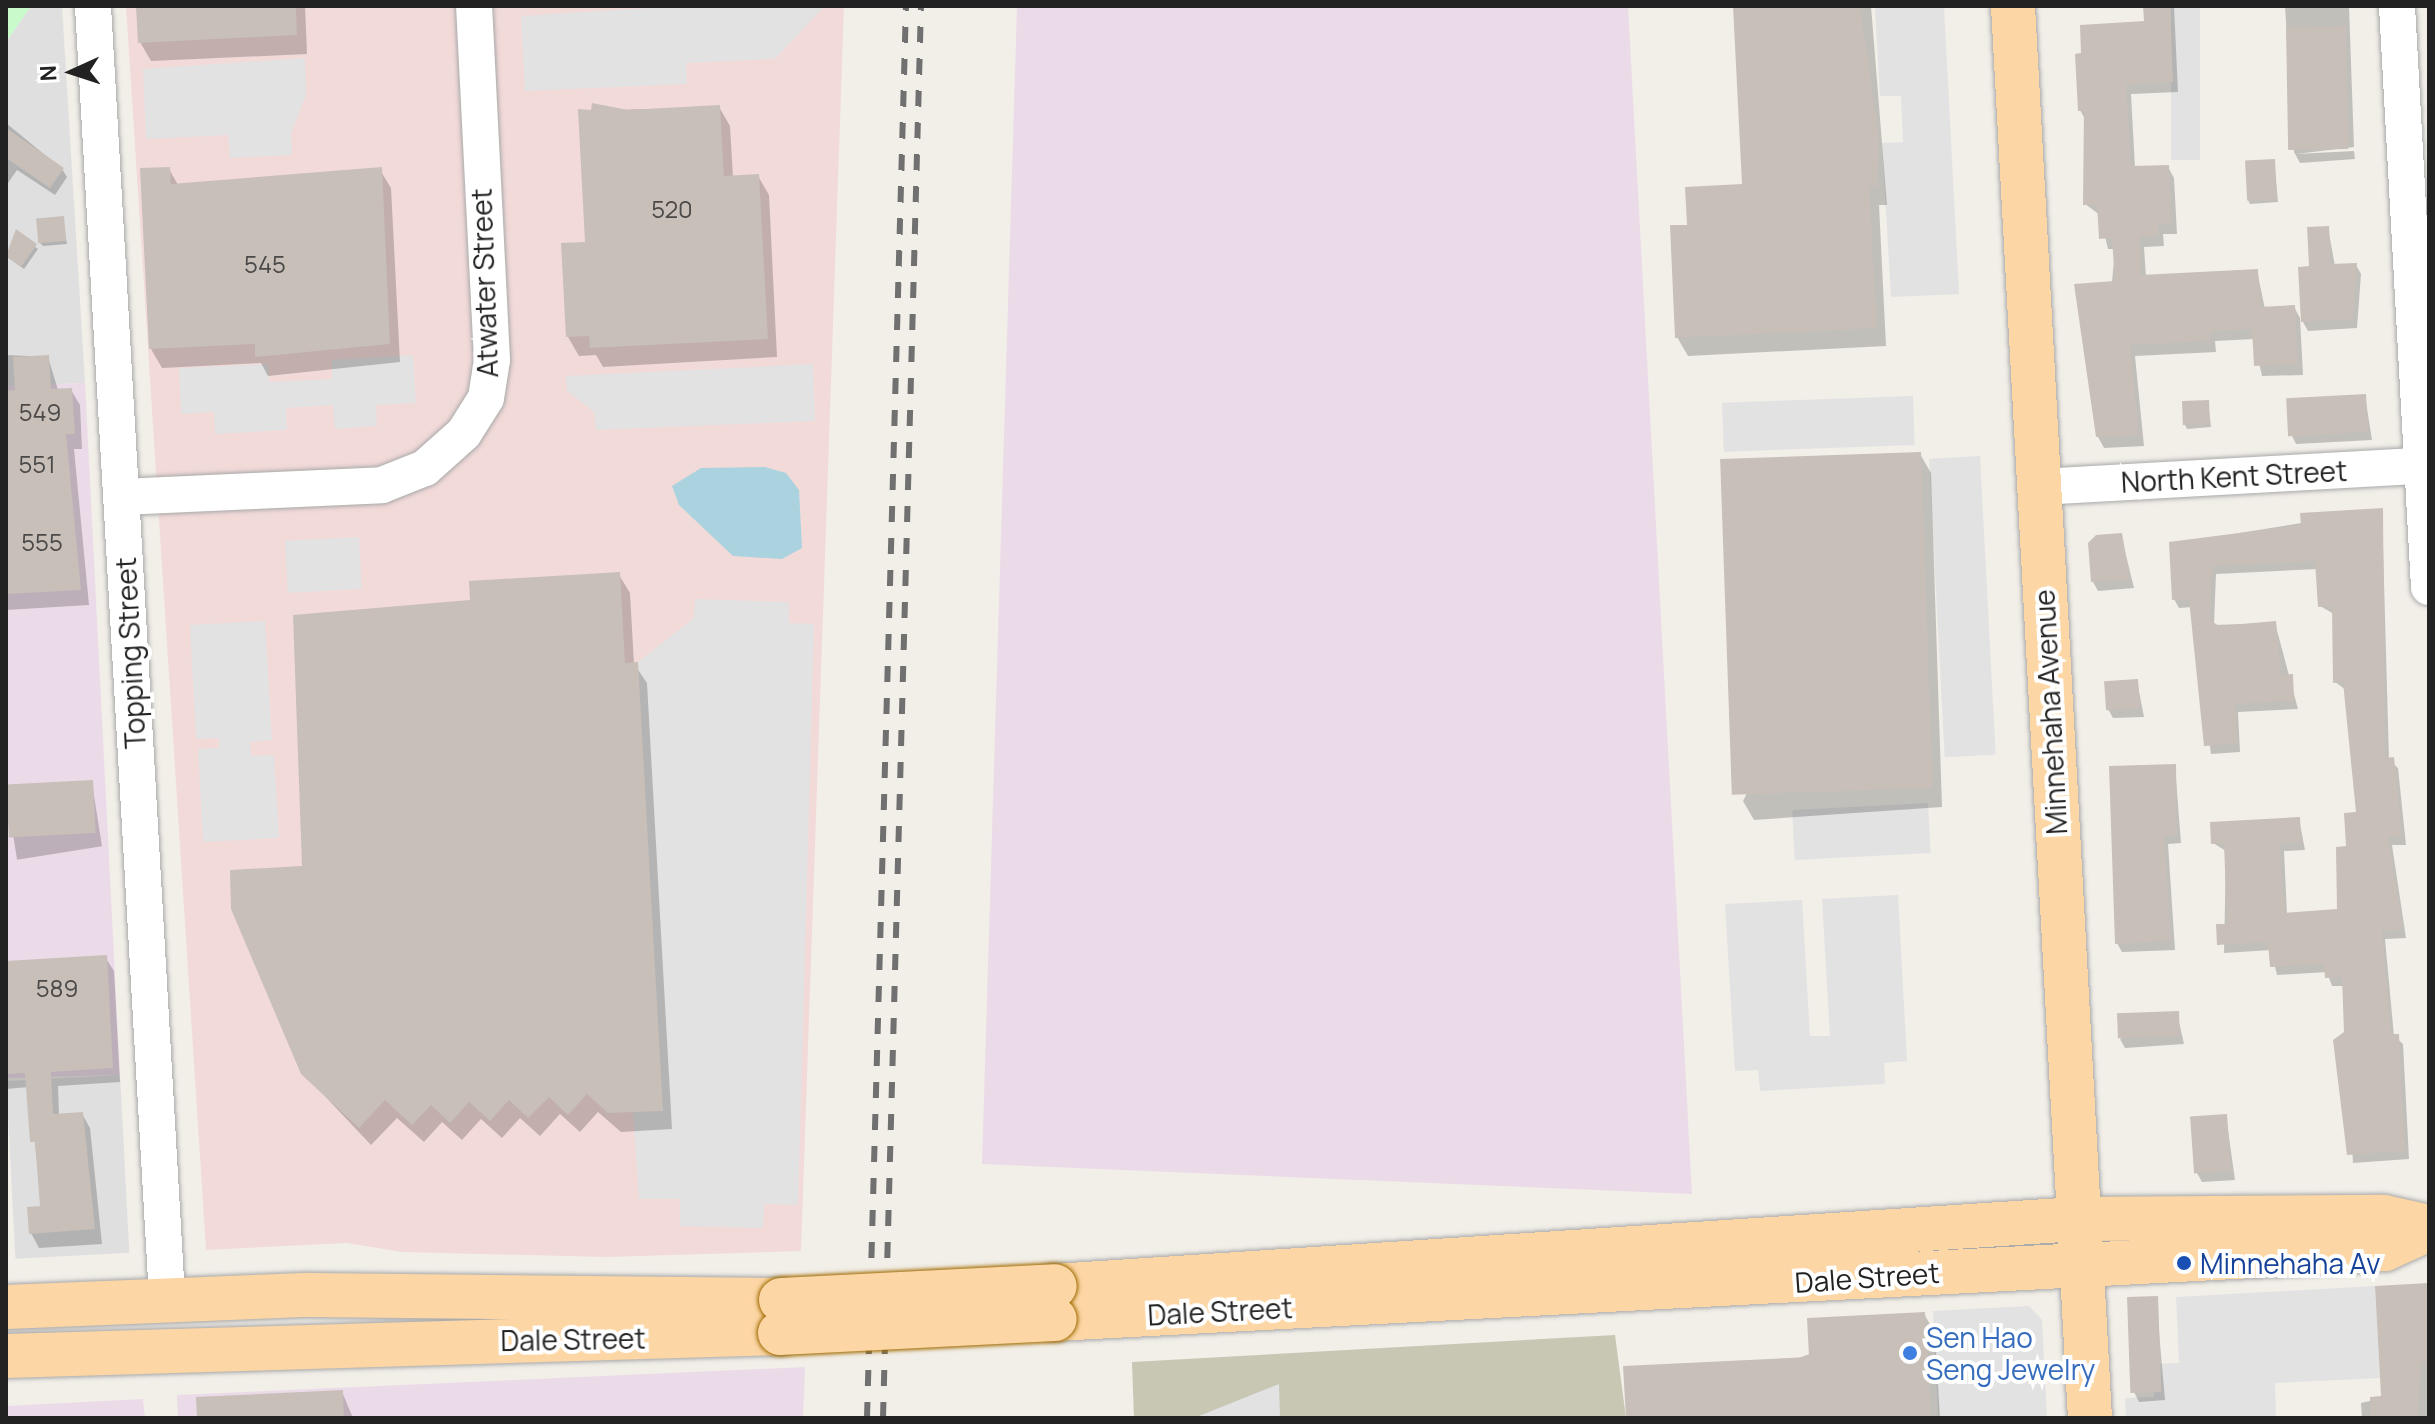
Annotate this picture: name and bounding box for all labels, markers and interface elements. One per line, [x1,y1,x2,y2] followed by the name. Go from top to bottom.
[32,32,112,112] north arrow
[33,65,63,82] text: N
[464,188,504,378] street label: Atwater Street
[651,195,693,223] house number: 520
[244,250,286,278] house number: 545
[19,398,61,426] house number: 549
[18,450,56,478] house number: 551
[2120,453,2348,499] street label: North Kent Street
[21,528,63,556] house number: 555
[108,556,152,750] street label: Topping Street
[2027,589,2073,835] street label: Minnehaha Avenue
[36,974,78,1002] house number: 589
[2200,1246,2380,1280] place label: Minnehaha Av
[2175,1254,2193,1272] marker: Minnehaha Av
[1793,1255,1941,1299] street label: Dale Street
[1147,1290,1293,1332] street label: Dale Street
[1926,1320,2095,1386] place label: Sen Hao Seng Jewelry
[500,1321,646,1357] street label: Dale Street
[1901,1344,1919,1362] marker: Sen Hao Seng Jewelry

